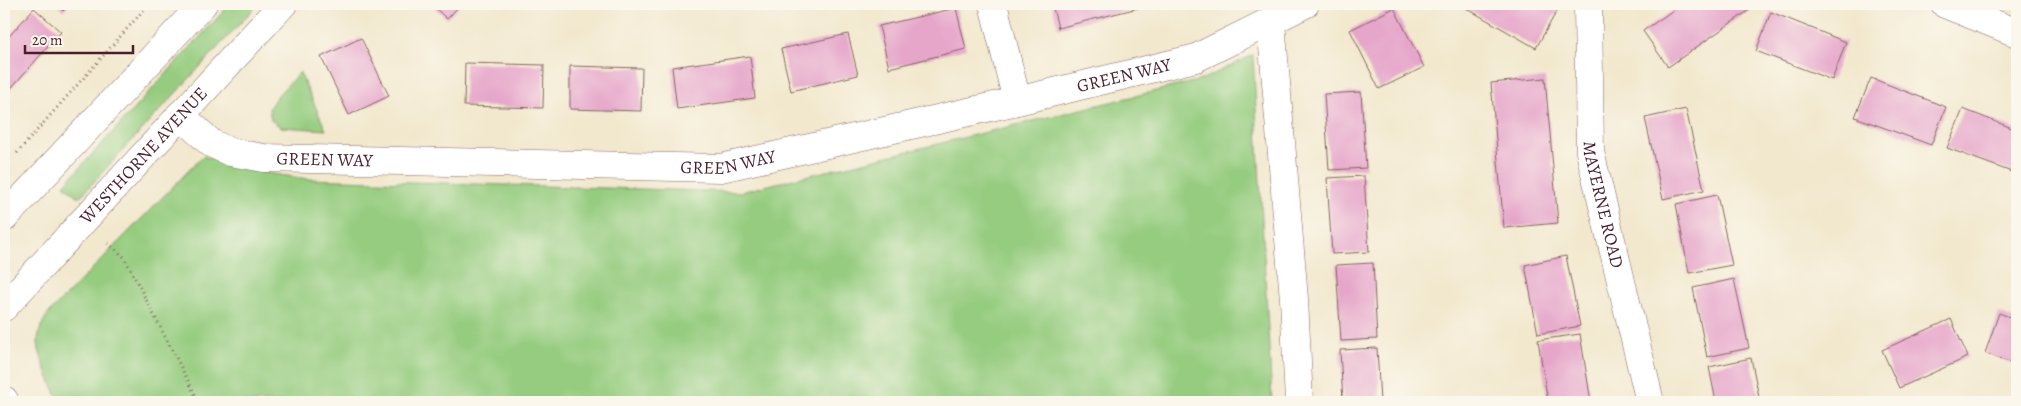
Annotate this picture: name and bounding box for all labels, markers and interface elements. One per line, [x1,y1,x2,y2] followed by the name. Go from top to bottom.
[25,22,132,54] scale bar
[32,30,63,50] text: 20 m
[1074,52,1175,98] street label: GREEN WAY
[74,82,213,230] street label: WESTHORNE AVENUE
[1578,141,1629,270] street label: MAYERNE ROAD
[680,144,779,180] street label: GREEN WAY
[276,146,374,172] street label: GREEN WAY

